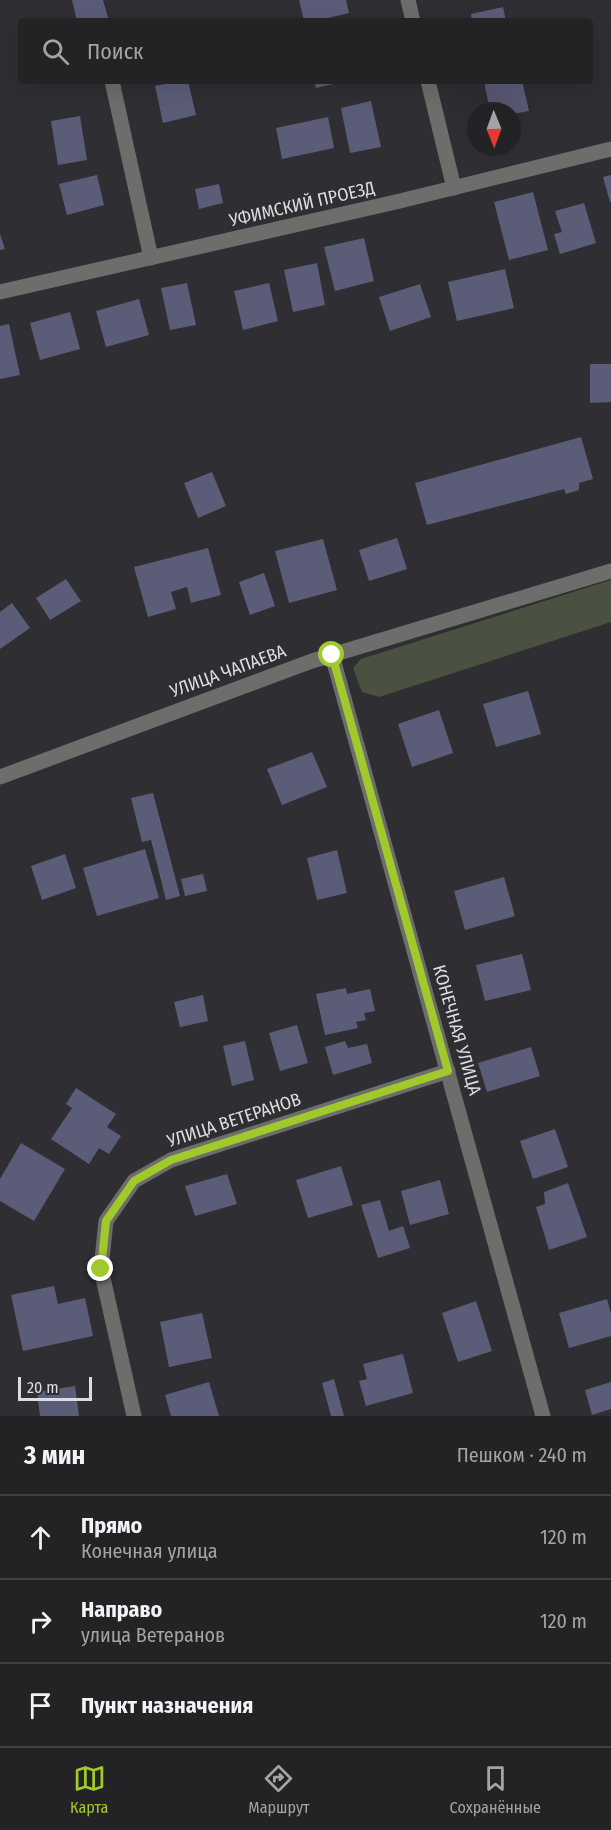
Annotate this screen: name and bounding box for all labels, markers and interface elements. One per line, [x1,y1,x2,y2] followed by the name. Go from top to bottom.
[18,18,593,84] search box
[39,35,72,68] icon: search
[87,38,143,65] text: Поиск
[467,102,521,156] north arrow
[226,177,377,232] street label: УФИМСКИЙ ПРОЕЗД
[166,640,289,703] street label: УЛИЦА ЧАПАЕВА
[318,641,344,667] route start
[428,962,486,1098] street label: КОНЕЧНАЯ УЛИЦА
[163,1088,304,1152] street label: УЛИЦА ВЕТЕРАНОВ
[87,1255,113,1281] route end
[18,1374,92,1402] scale bar
[27,1378,58,1397] text: 20 m
[24,1440,85,1471] text: 3 мин
[457,1443,587,1467] text: Пешком · 240 m
[81,1512,142,1539] text: Прямо
[24,1521,57,1554] icon: ahead
[540,1525,587,1549] text: 120 m
[81,1539,218,1563] text: Конечная улица
[81,1596,162,1623] text: Направо
[24,1605,57,1638] icon: right
[540,1609,587,1633] text: 120 m
[81,1623,225,1647] text: улица Ветеранов
[24,1689,57,1722] icon: arrive
[81,1692,253,1719] text: Пункт назначения
[70,1762,108,1817] tab: Карта
[248,1762,310,1817] tab: Маршрут
[450,1762,541,1817] tab: Сохранённые

